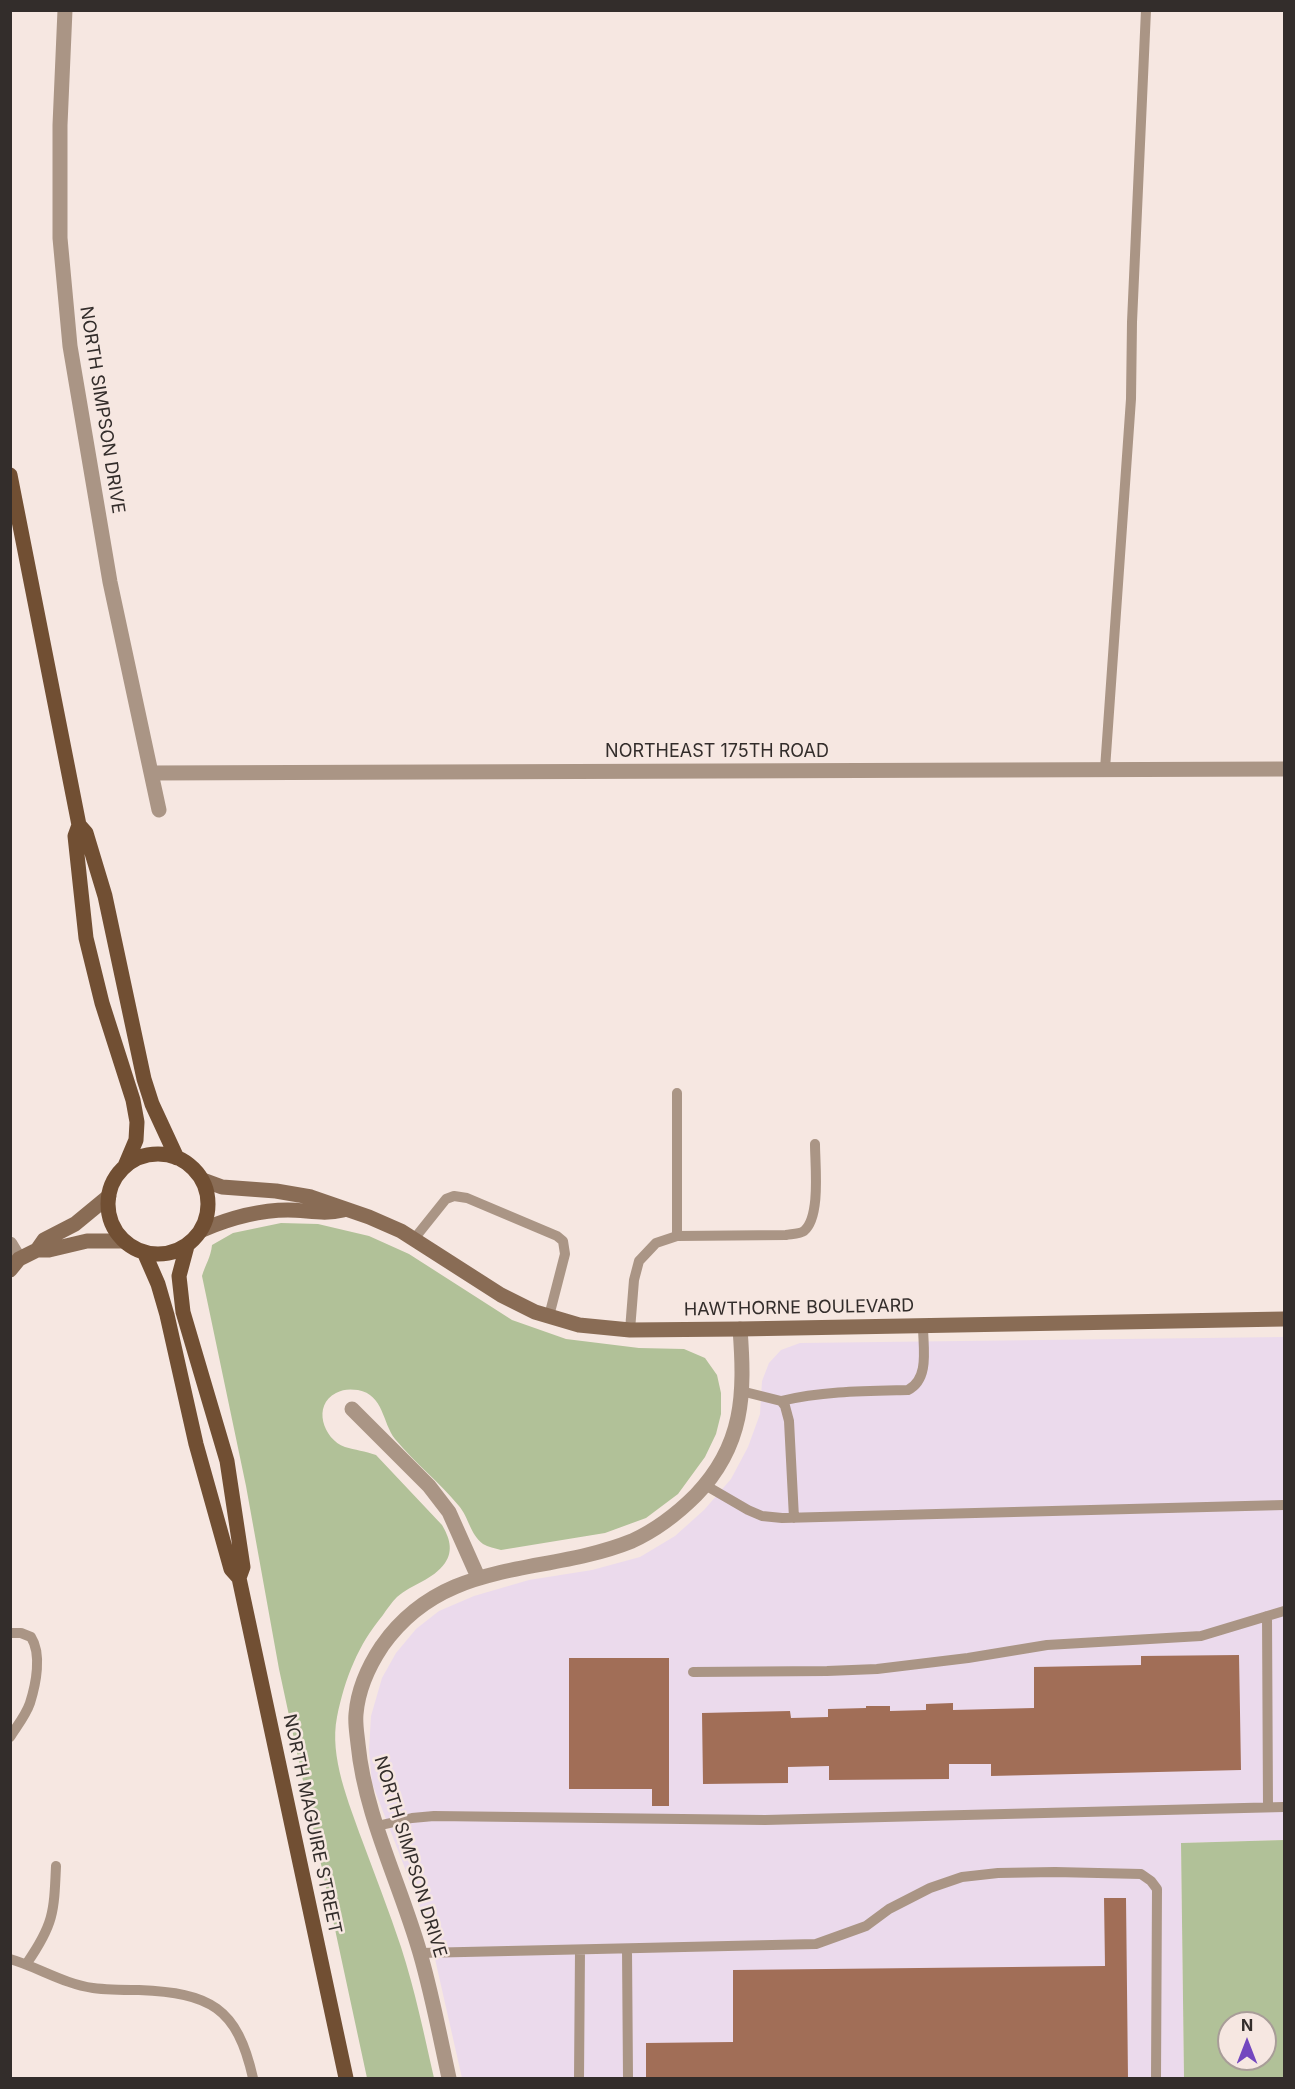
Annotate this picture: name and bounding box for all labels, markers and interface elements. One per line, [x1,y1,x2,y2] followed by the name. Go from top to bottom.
[75,305,129,515] street label: NORTH SIMPSON DRIVE
[605,741,829,763] street label: NORTHEAST 175TH ROAD
[684,1295,914,1321] street label: HAWTHORNE BOULEVARD
[278,1712,346,1936] street label: NORTH MAGUIRE STREET
[369,1754,451,1960] street label: NORTH SIMPSON DRIVE
[1217,2011,1277,2071] north arrow
[1241,2015,1253,2035] text: N

